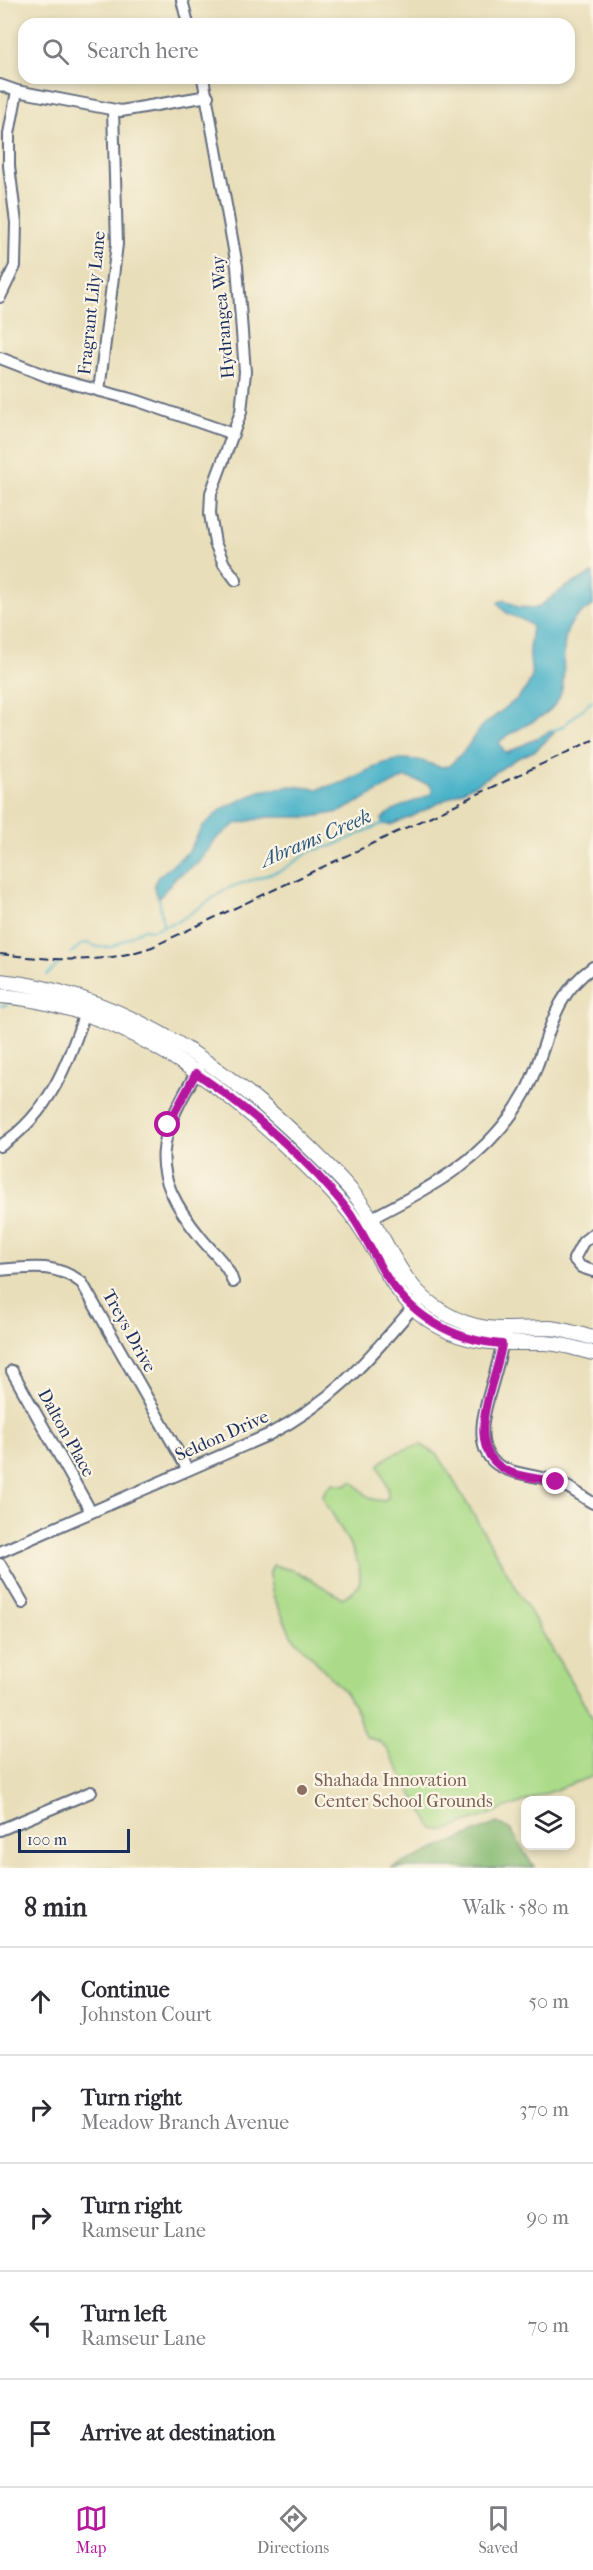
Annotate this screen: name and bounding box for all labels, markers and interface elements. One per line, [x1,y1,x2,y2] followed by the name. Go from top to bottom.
[18,18,575,84] search box
[39,35,72,68] icon: search
[87,38,199,64] text: Search here
[74,230,110,376] street label: Fragrant Lily Lane
[207,253,239,380] street label: Hydrangea Way
[255,804,375,873] water label: Abrams Creek
[154,1111,180,1137] route start
[98,1286,160,1376] street label: Treys Drive
[33,1385,99,1481] street label: Dalton Place
[172,1406,272,1466] street label: Seldon Drive
[542,1468,568,1494] route end
[314,1770,493,1812] place label: Shahada Innovation Center School Grounds
[295,1783,309,1797] marker: Shahada Innovation Center School Grounds
[521,1796,575,1850] map controls
[521,1796,575,1850] button: layers
[18,1826,130,1854] scale bar
[27,1830,67,1849] text: 100 m
[24,1892,87,1923] text: 8 min
[462,1896,569,1919] text: Walk · 580 m
[81,1977,170,2003] text: Continue
[24,1985,57,2018] icon: ahead
[528,1990,569,2013] text: 50 m
[81,2003,212,2026] text: Johnston Court
[81,2085,182,2111] text: Turn right
[24,2093,57,2126] icon: right
[519,2098,569,2121] text: 370 m
[81,2111,289,2134] text: Meadow Branch Avenue
[81,2193,182,2219] text: Turn right
[24,2201,57,2234] icon: right
[527,2206,569,2229] text: 90 m
[81,2219,206,2242] text: Ramseur Lane
[81,2301,167,2327] text: Turn left
[24,2309,57,2342] icon: left
[527,2314,569,2337] text: 70 m
[81,2327,206,2350] text: Ramseur Lane
[24,2417,57,2450] icon: arrive
[81,2420,275,2446] text: Arrive at destination
[75,2502,108,2557] tab: Map
[257,2502,329,2557] tab: Directions
[479,2502,518,2557] tab: Saved

